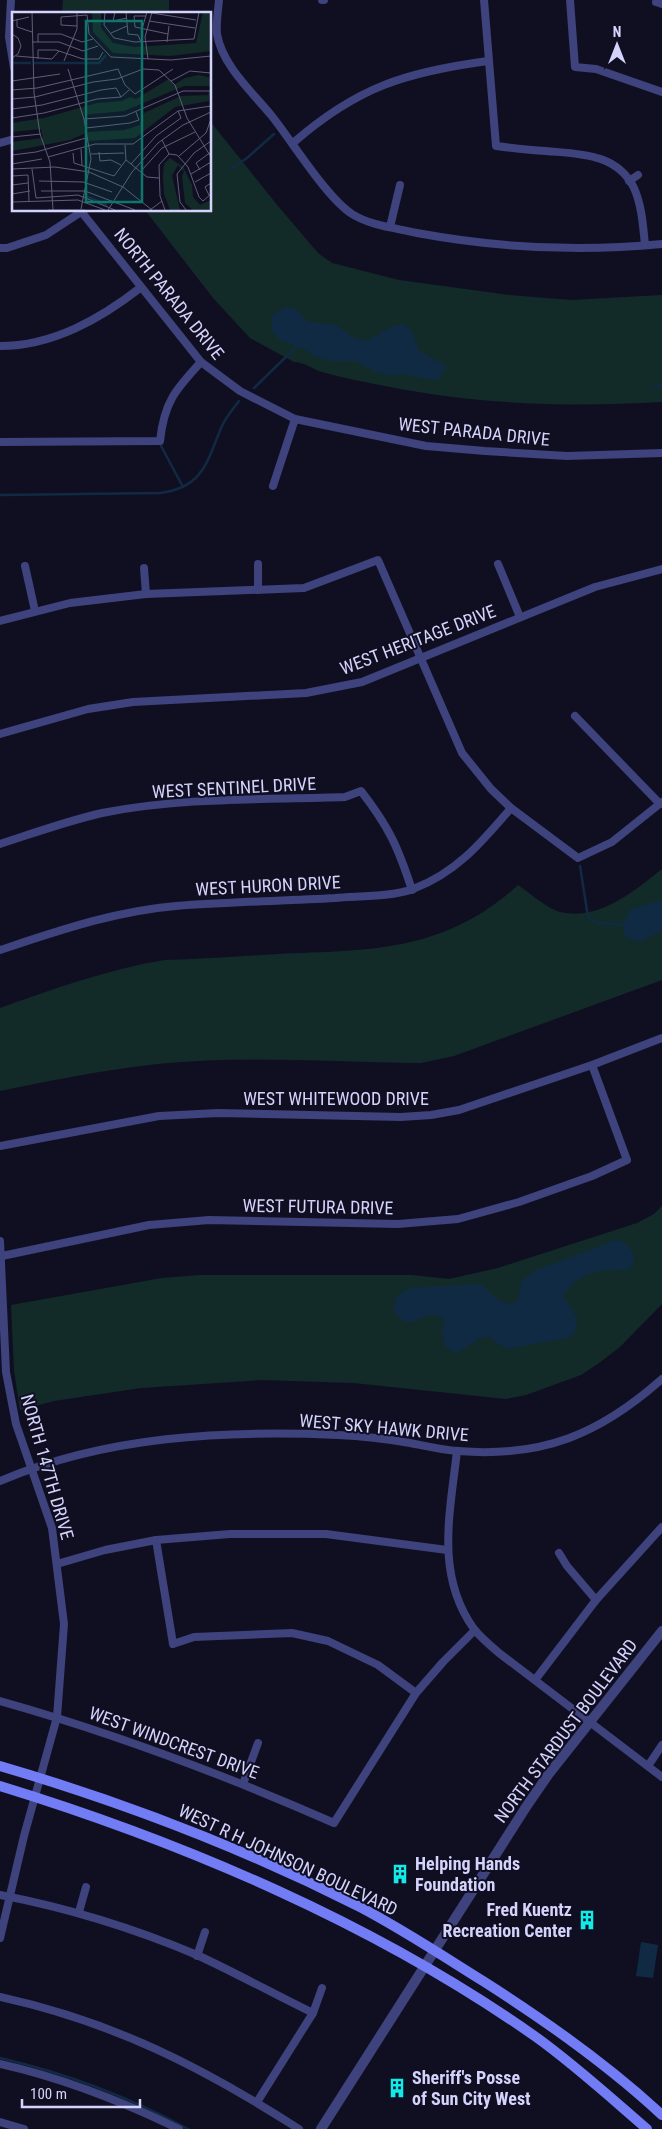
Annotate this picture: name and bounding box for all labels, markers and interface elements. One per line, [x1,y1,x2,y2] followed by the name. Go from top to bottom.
[12,12,211,211] inset map
[592,20,642,70] north arrow
[613,24,621,40] text: N
[110,224,229,363] street label: NORTH PARADA DRIVE
[397,413,551,450] street label: WEST PARADA DRIVE
[337,600,499,679] street label: WEST HERITAGE DRIVE
[151,773,317,802] street label: WEST SENTINEL DRIVE
[195,871,341,900] street label: WEST HURON DRIVE
[243,1088,429,1109] street label: WEST WHITEWOOD DRIVE
[242,1195,394,1218] street label: WEST FUTURA DRIVE
[17,1392,78,1542] street label: NORTH 147TH DRIVE
[298,1410,470,1445] street label: WEST SKY HAWK DRIVE
[490,1635,641,1827] street label: NORTH STARDUST BOULEVARD
[86,1702,262,1783] street label: WEST WINDCREST DRIVE
[175,1799,401,1920] street label: WEST R H JOHNSON BOULEVARD
[415,1853,520,1895] place label: Helping Hands Foundation
[389,1863,411,1885] building icon: Helping Hands Foundation
[442,1899,572,1941] place label: Fred Kuentz Recreation Center
[576,1909,598,1931] building icon: Fred Kuentz Recreation Center
[412,2067,531,2109] place label: Sheriff's Posse of Sun City West
[22,2076,140,2108] scale bar
[386,2077,408,2099] building icon: Sheriff's Posse of Sun City West
[30,2085,67,2103] text: 100 m

